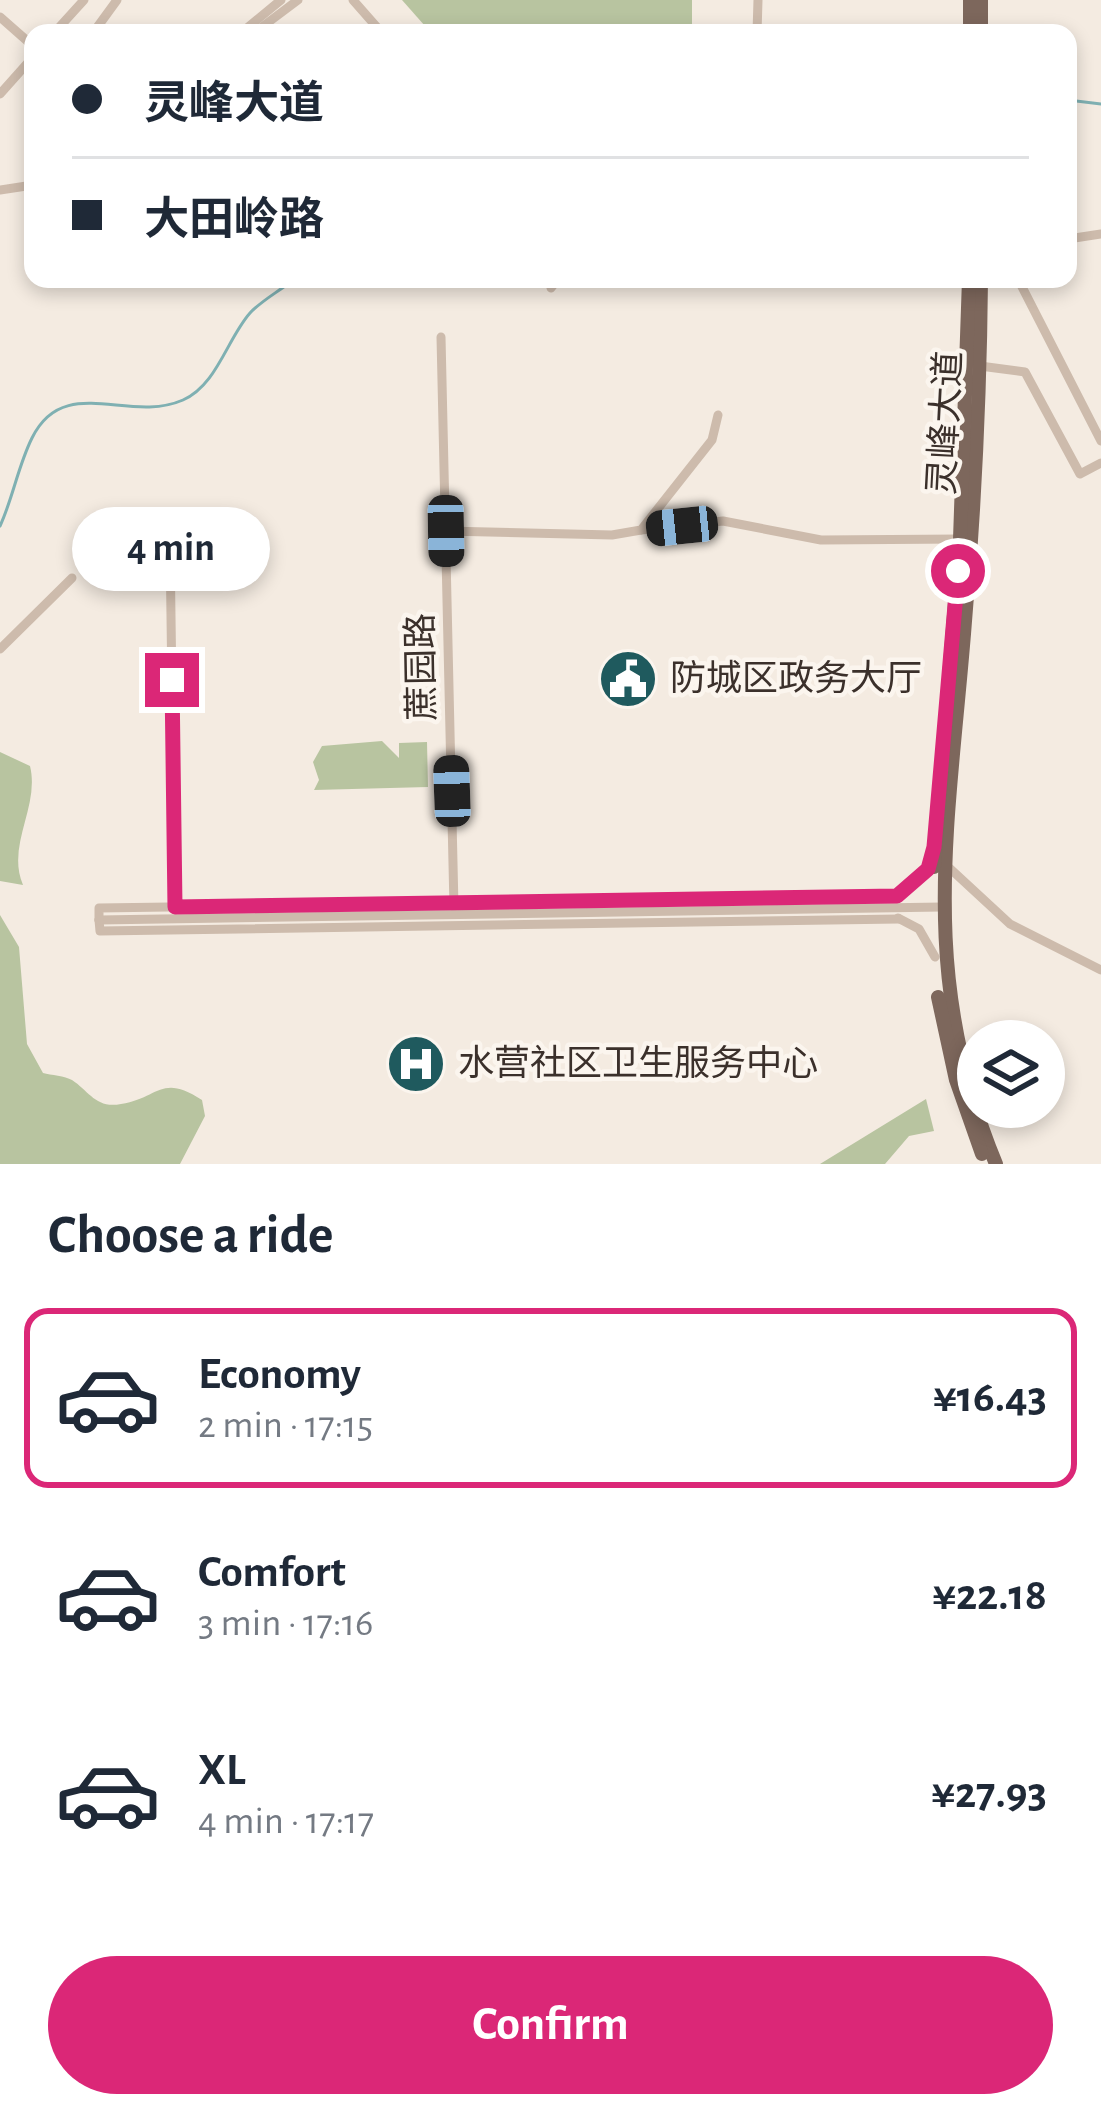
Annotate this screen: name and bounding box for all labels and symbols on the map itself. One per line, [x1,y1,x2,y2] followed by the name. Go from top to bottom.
[922,350,968,496] street label: 灵峰大道
[427,495,465,567] car
[644,504,720,548] car
[73,506,271,590] callout: 4 min
[931,544,985,598] route start
[401,613,441,721] street label: 蔗园路
[597,648,659,710] public building icon: 防城区政务大厅
[145,653,199,707] route end
[670,659,922,697] place label: 防城区政务大厅
[433,754,471,828] car
[385,1033,447,1095] hospital icon: 水营社区卫生服务中心
[458,1044,818,1082] place label: 水营社区卫生服务中心

